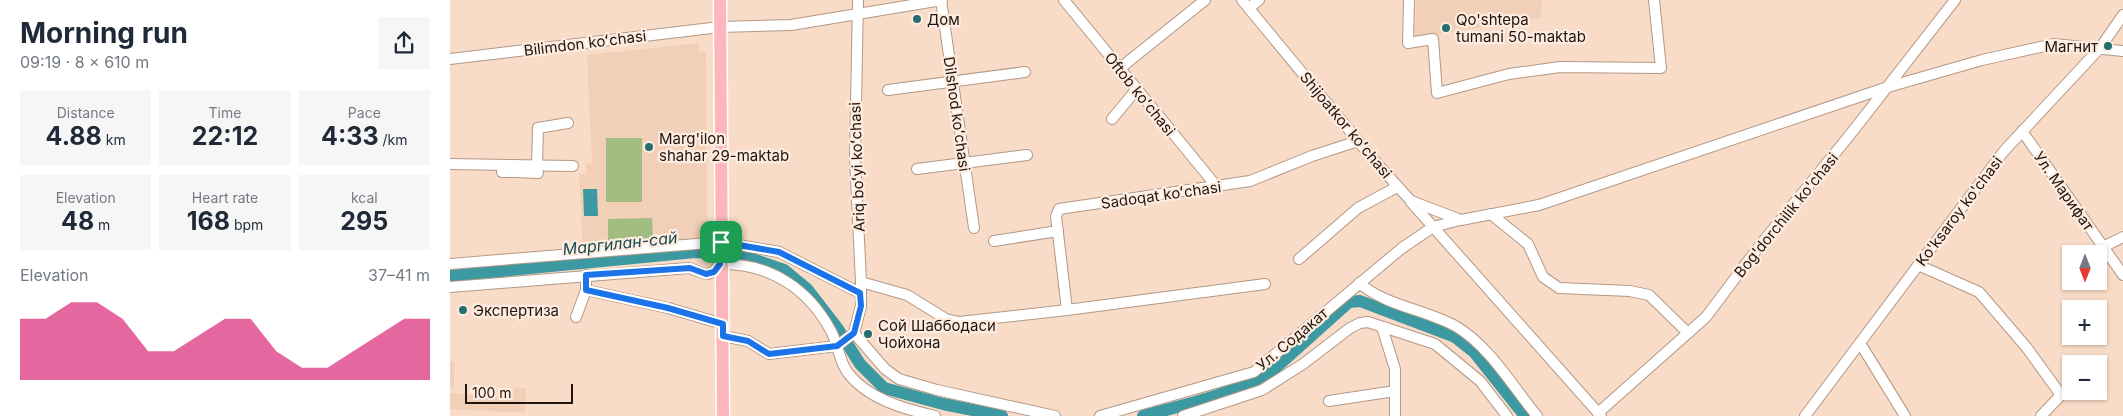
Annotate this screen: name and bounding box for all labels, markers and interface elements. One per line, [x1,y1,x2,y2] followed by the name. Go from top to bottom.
[927,10,960,29] place label: Дом
[1456,10,1586,46] place label: Qo'shtepa tumani 50-maktab
[911,13,923,25] marker: Дом
[20,16,188,50] text: Morning run
[378,17,430,69] button: share
[1440,22,1452,34] marker: Qo'shtepa tumani 50-maktab
[523,26,647,60] street label: Bilimdon koʻchasi
[2045,37,2098,56] place label: Магнит
[2102,40,2114,52] marker: Магнит
[1101,48,1179,140] street label: Oftob koʻchasi
[20,52,149,72] text: 09:19 · 8 × 610 m
[940,55,974,173] street label: Dilshod koʻchasi
[1296,68,1396,182] street label: Shijoatkor koʻchasi
[845,102,869,232] street label: Ariq boʻyi koʻchasi
[57,104,115,121] text: Distance
[209,104,241,121] text: Time
[348,104,381,121] text: Pace
[46,121,102,151] text: 4.88
[192,121,258,151] text: 22:12
[321,121,379,151] text: 4:33
[659,129,789,165] place label: Marg'ilon shahar 29-maktab
[102,131,126,148] text: km
[379,131,408,148] text: /km
[643,141,655,153] marker: Marg'ilon shahar 29-maktab
[2030,148,2098,234] street label: Ул. Марифат
[1730,149,1842,281] street label: Bog'dorchilik ko'chasi
[1912,152,2006,270] street label: Ko'ksaroy ko'chasi
[1100,177,1222,213] street label: Sadoqat koʻchasi
[56,189,116,206] text: Elevation
[192,189,258,206] text: Heart rate
[351,189,378,206] text: kcal
[61,206,94,236] text: 48
[187,206,230,236] text: 168
[340,206,388,236] text: 295
[94,216,110,233] text: m
[230,216,263,233] text: bpm
[700,221,742,263] pin
[562,227,678,259] water label: Маргилан-сай
[707,228,735,256] icon: arrive
[2062,245,2108,290] north arrow
[2062,245,2107,400] map controls
[20,265,89,285] text: Elevation
[368,265,430,285] text: 37–41 m
[2062,300,2107,345] button: +
[473,301,559,320] place label: Экспертиза
[1252,303,1332,375] street label: Ул. Содакат
[457,304,469,316] marker: Экспертиза
[878,316,996,352] place label: Сой Шаббодаси Чойхона
[862,328,874,340] marker: Сой Шаббодаси Чойхона
[2062,355,2107,400] button: −
[465,381,572,404] scale bar
[472,384,512,401] text: 100 m

